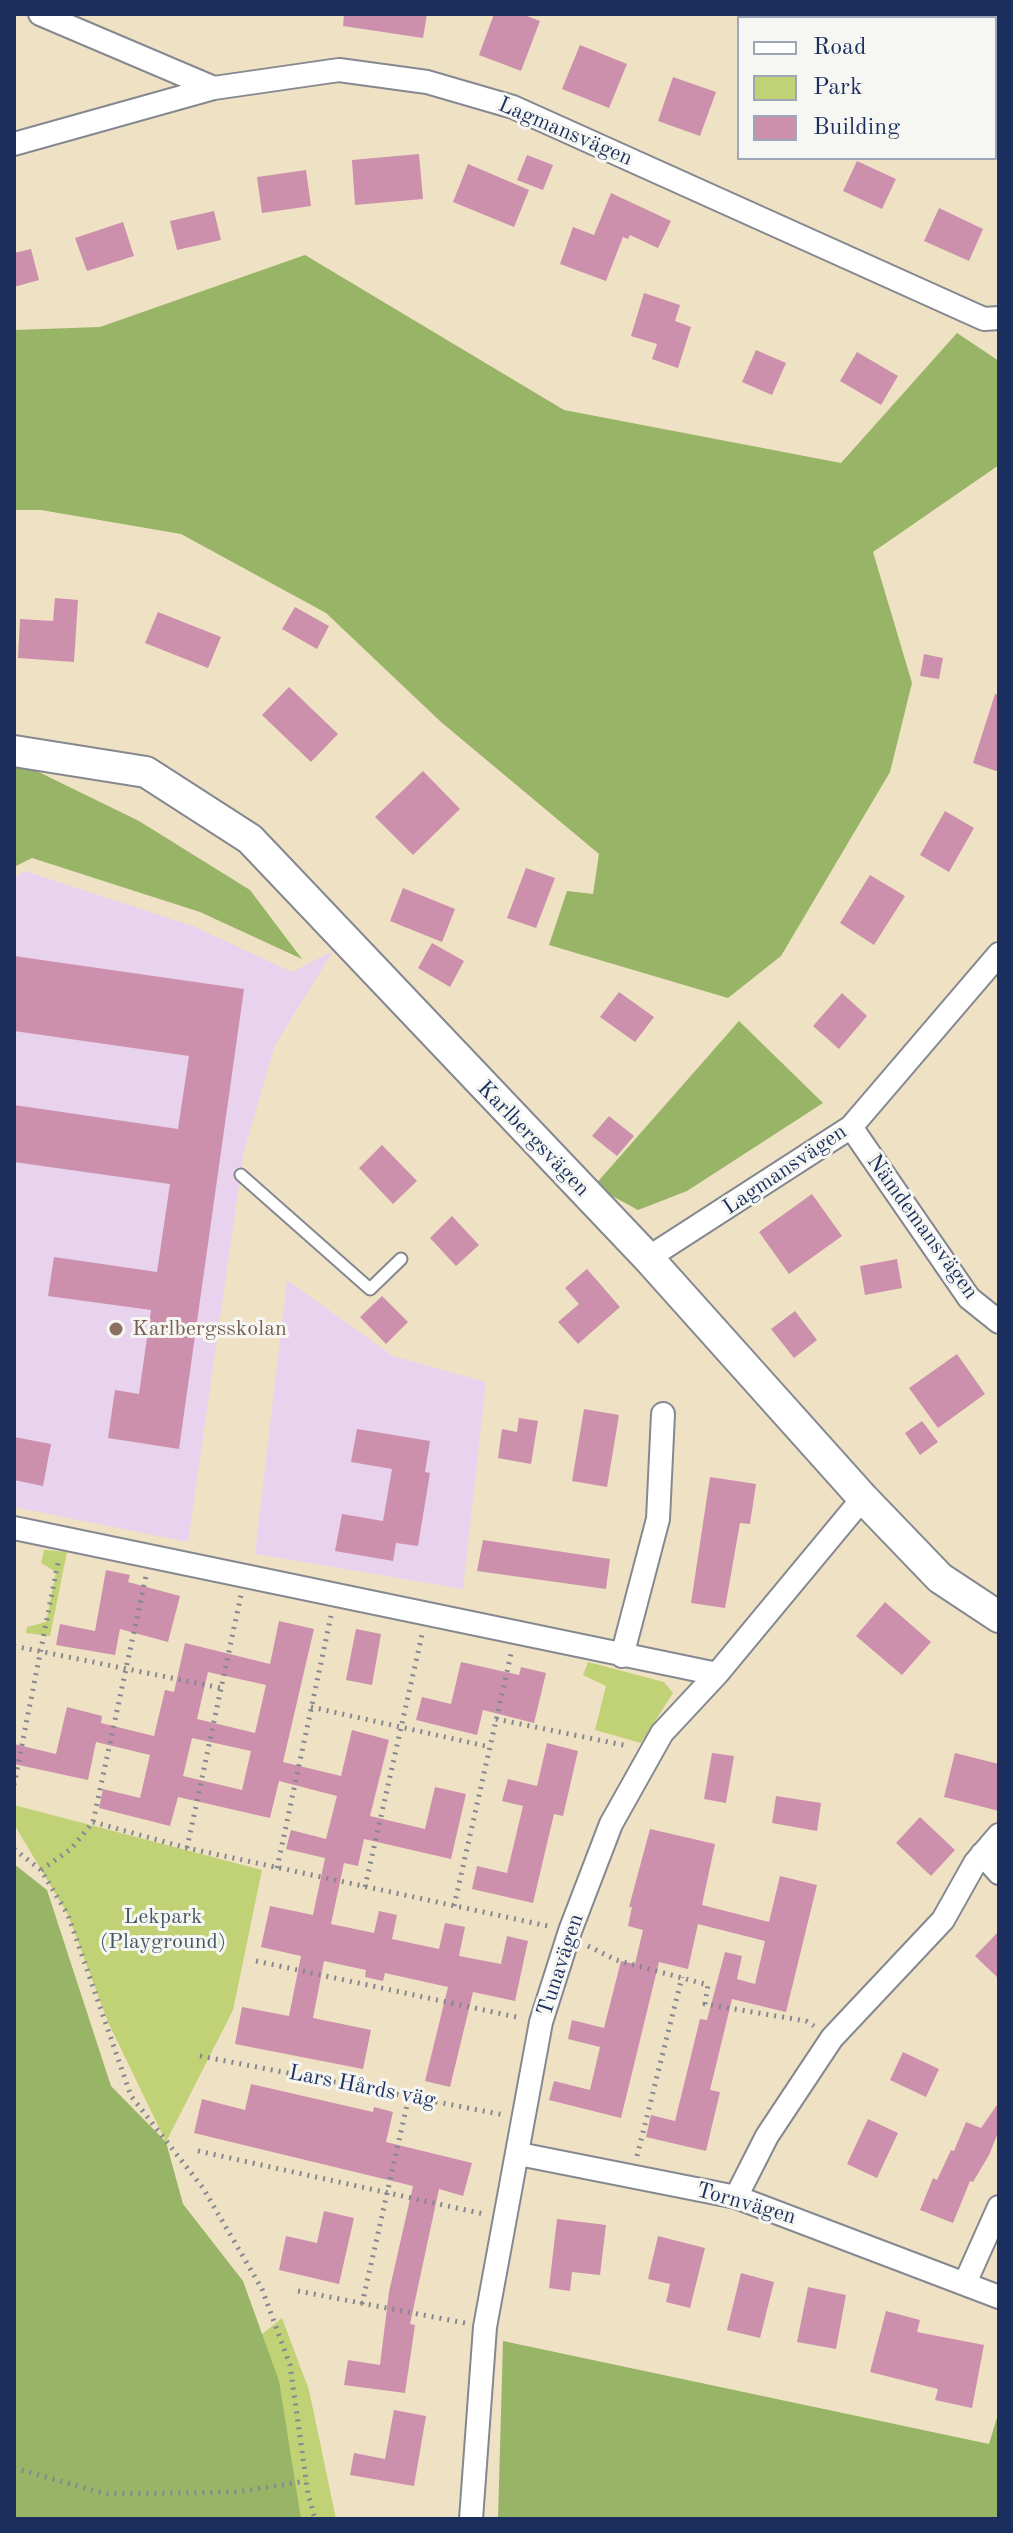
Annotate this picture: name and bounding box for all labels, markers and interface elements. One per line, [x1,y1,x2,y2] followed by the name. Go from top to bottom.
[737,16,997,160] legend
[813,36,866,60] text: Road
[813,76,862,100] text: Park
[494,92,636,172] street label: Lagmansvägen
[813,116,900,140] text: Building
[471,1076,595,1202] street label: Karlbergsvägen
[718,1119,852,1221] street label: Lagmansvägen
[860,1149,984,1305] street label: Nämdemansvägen
[132,1316,287,1342] place label: Karlbergsskolan
[107,1320,125,1338] marker: Karlbergsskolan
[100,1904,226,1956] park label: Lekpark (Playground)
[532,1911,590,2019] street label: Tunavägen
[286,2060,438,2114] street label: Lars Hårds väg
[693,2177,799,2231] street label: Tornvägen

